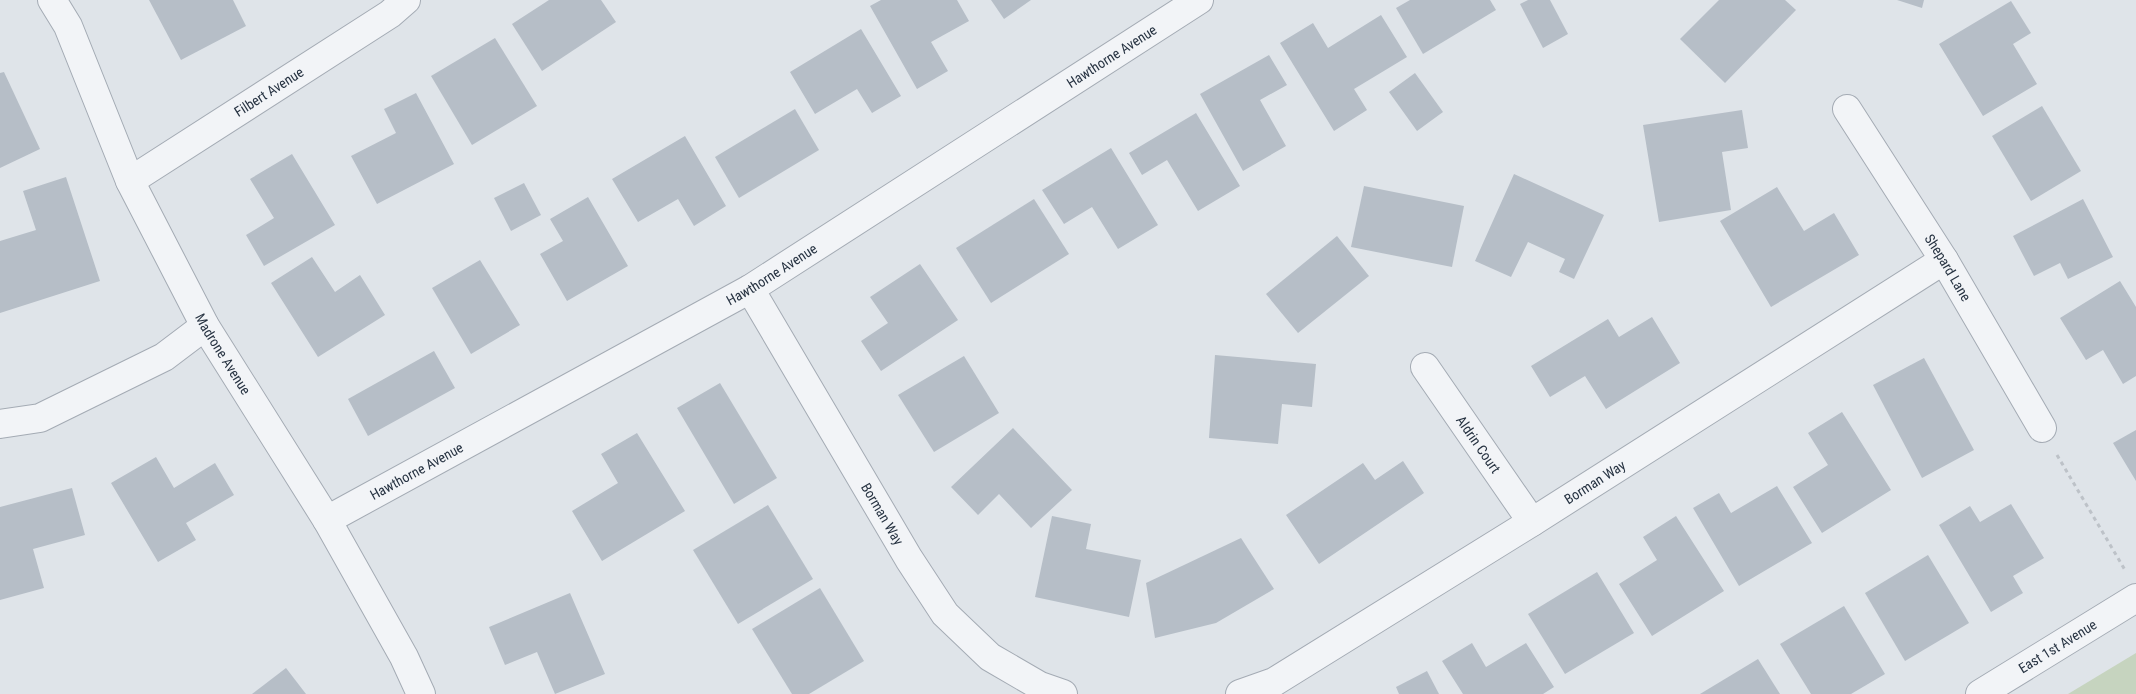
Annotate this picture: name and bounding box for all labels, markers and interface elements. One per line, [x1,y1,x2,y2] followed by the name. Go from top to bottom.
[1064,21,1160,91] street label: Hawthorne Avenue
[231,64,307,120] street label: Filbert Avenue
[1922,231,1974,304] street label: Shepard Lane
[724,240,820,308] street label: Hawthorne Avenue
[192,311,254,398] street label: Madrone Avenue
[1453,413,1504,476] street label: Aldrin Court
[367,439,466,503] street label: Hawthorne Avenue
[1561,457,1628,507] street label: Borman Way
[858,480,907,548] street label: Borman Way
[2016,616,2100,676] street label: East 1st Avenue

